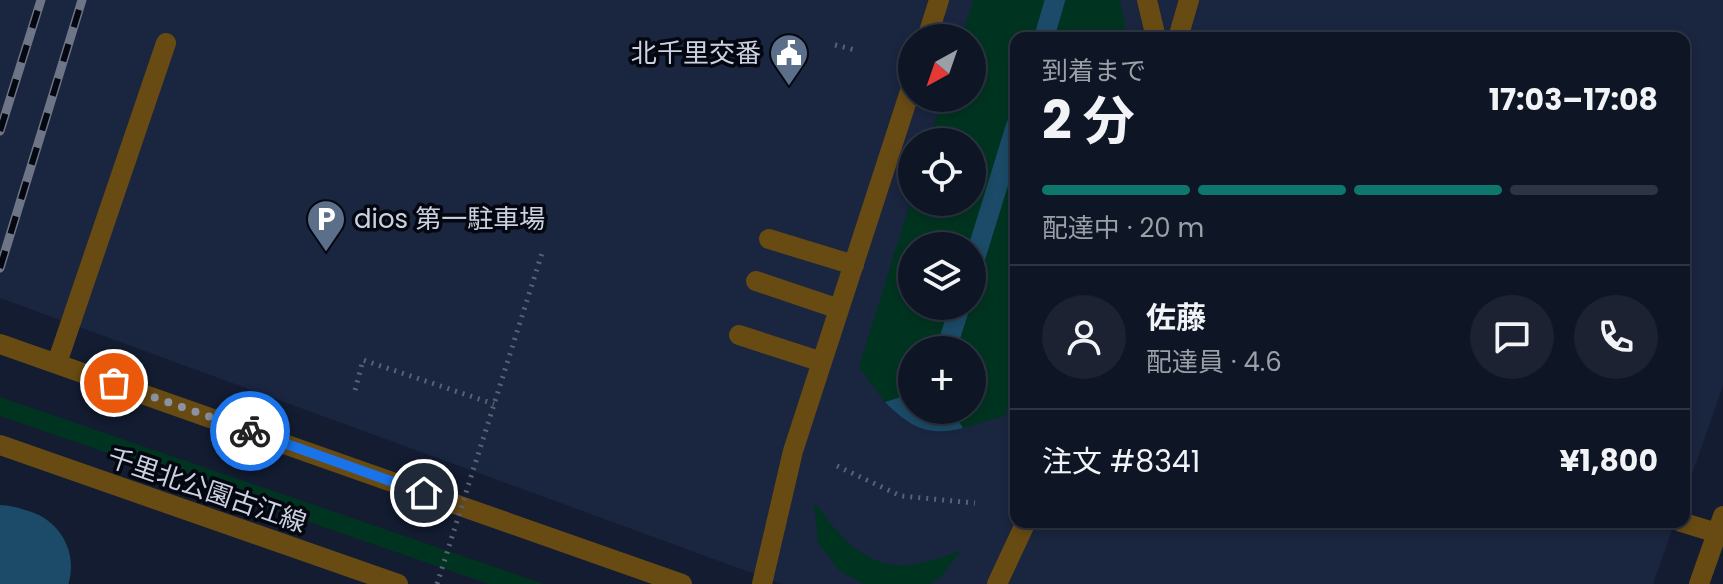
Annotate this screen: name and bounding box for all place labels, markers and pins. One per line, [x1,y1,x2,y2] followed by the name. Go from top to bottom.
[768,32,810,87] public building icon: 北千里交番
[631,35,761,71] place label: 北千里交番
[305,198,347,253] parking icon: dios 第一駐車場
[354,201,545,237] place label: dios 第一駐車場
[80,349,148,417] pin
[390,459,458,527] pin

